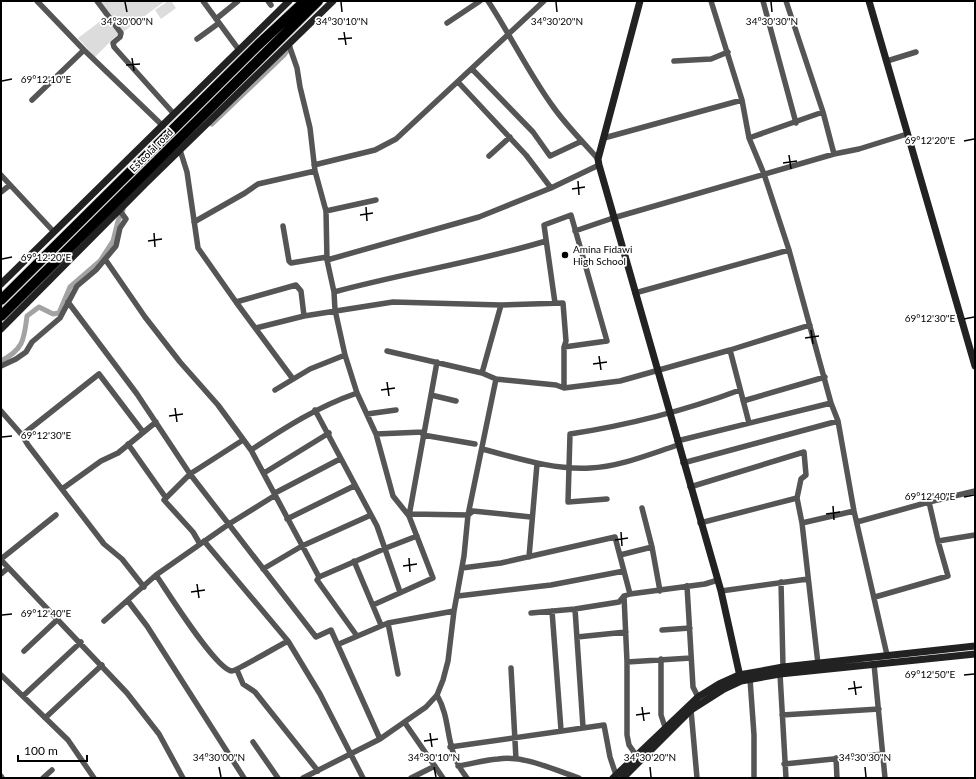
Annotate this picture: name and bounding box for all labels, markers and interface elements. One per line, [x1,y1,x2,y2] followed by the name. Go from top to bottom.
[101,15,153,27] text: 34°30'00"N
[316,15,368,27] text: 34°30'10"N
[531,15,583,27] text: 34°30'20"N
[746,15,798,27] text: 34°30'30"N
[21,73,71,85] text: 69°12'10"E
[127,126,175,174] street label: Esteolal road
[905,134,955,146] text: 69°12'20"E
[573,243,632,267] place label: Amina Fidawi High School
[560,250,570,260] marker: Amina Fidawi High School
[21,251,71,263] text: 69°12'20"E
[905,312,955,324] text: 69°12'30"E
[21,429,71,441] text: 69°12'30"E
[905,490,955,502] text: 69°12'40"E
[21,607,71,619] text: 69°12'40"E
[905,668,955,680] text: 69°12'50"E
[18,737,87,763] scale bar
[24,743,58,758] text: 100 m
[193,751,245,763] text: 34°30'00"N
[408,751,460,763] text: 34°30'10"N
[624,751,676,763] text: 34°30'20"N
[839,751,891,763] text: 34°30'30"N

